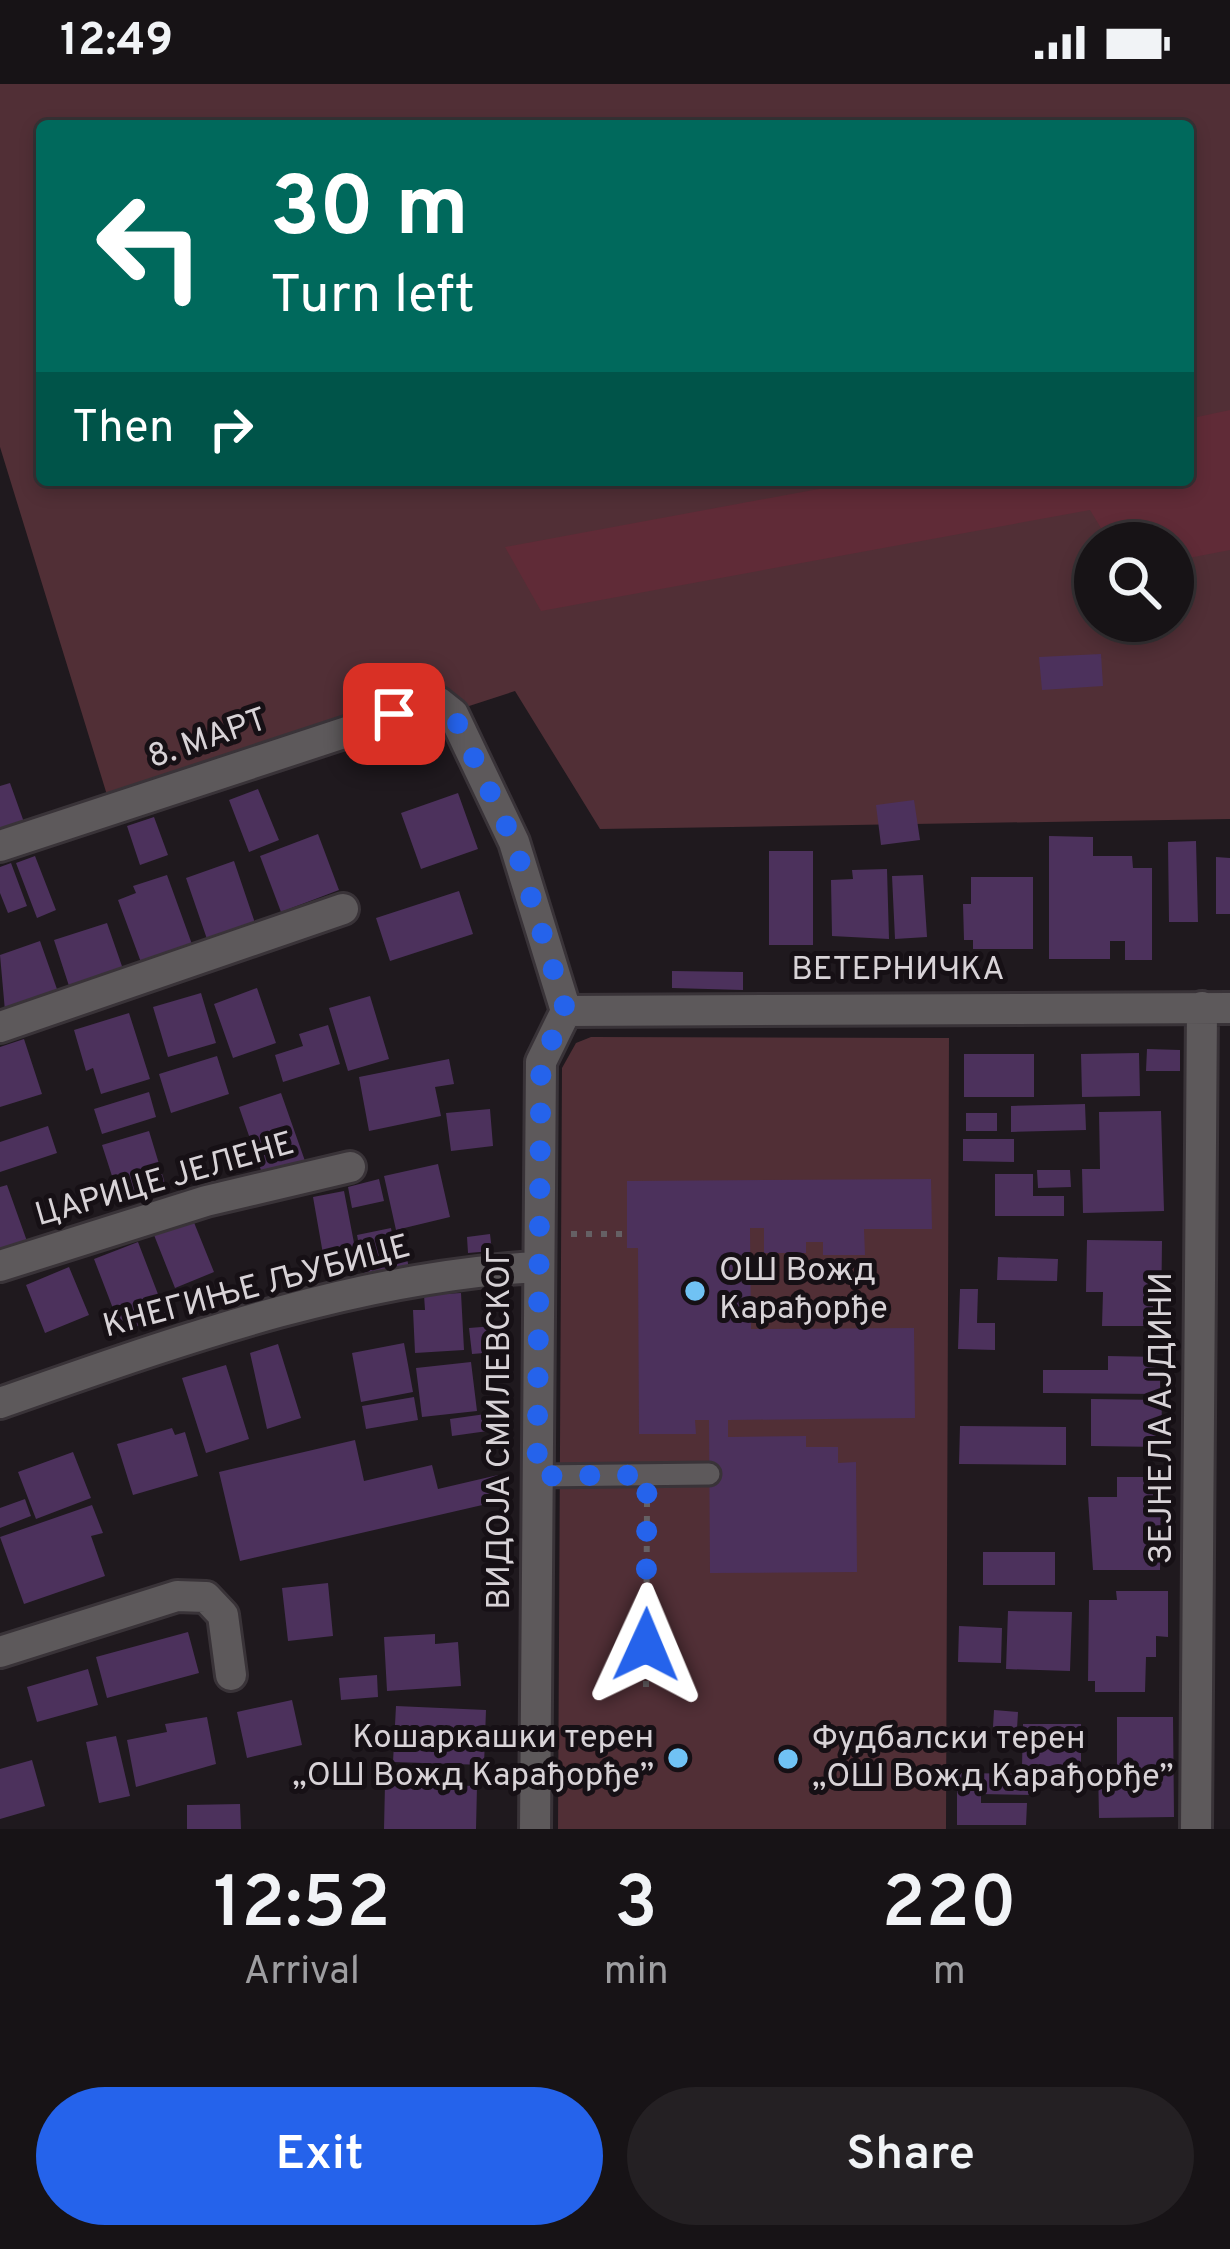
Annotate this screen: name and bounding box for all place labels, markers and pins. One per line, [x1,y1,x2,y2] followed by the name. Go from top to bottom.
[343,663,445,765] pin
[719,1251,888,1331] place label: ОШ Вожд Карађорђе
[682,1278,708,1304] marker: ОШ Вожд Карађорђе
[292,1718,654,1798] place label: Кошаркашки терен „ОШ Вожд Карађорђе”
[812,1719,1174,1799] place label: Фудбалски терен „ОШ Вожд Карађорђе”
[665,1745,691,1771] marker: Кошаркашки терен „ОШ Вожд Карађорђе”
[775,1746,801,1772] marker: Фудбалски терен „ОШ Вожд Карађорђе”

